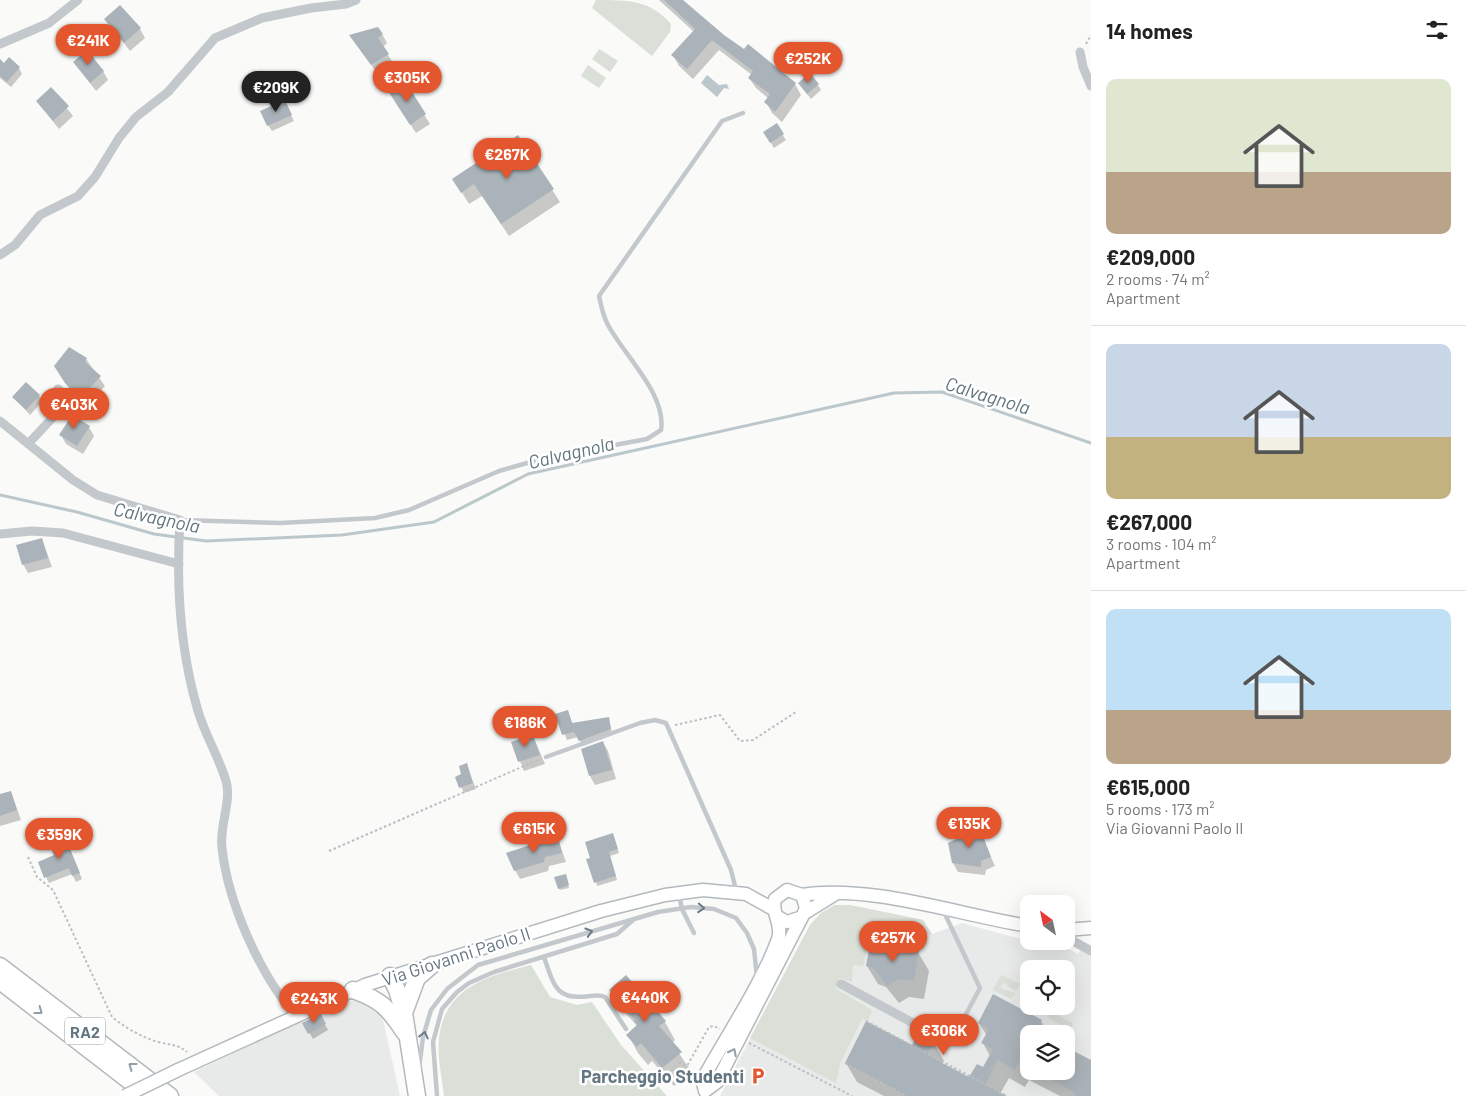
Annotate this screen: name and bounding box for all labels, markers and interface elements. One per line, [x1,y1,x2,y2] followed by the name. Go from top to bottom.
[1423,16,1451,44] icon: filters
[1106,18,1193,43] text: 14 homes
[53,23,123,66] pin: €241K
[67,30,109,49] text: €241K
[773,42,843,84] pin: €252K
[785,48,831,67] text: €252K
[372,61,442,103] pin: €305K
[384,67,430,86] text: €305K
[241,70,311,113] pin: €209K
[253,77,299,96] text: €209K
[1234,111,1324,201] icon: home
[472,138,542,180] pin: €267K
[484,144,530,163] text: €267K
[1106,244,1195,269] text: €209,000
[1106,269,1210,288] text: 2 rooms · 74 m²
[1106,288,1181,307] text: Apartment
[943,371,1033,419] water label: Calvagnola
[1234,377,1324,467] icon: home
[39,388,109,430] pin: €403K
[50,394,98,413] text: €403K
[526,431,616,473] water label: Calvagnola
[112,497,202,537] water label: Calvagnola
[1106,509,1192,534] text: €267,000
[1106,534,1216,553] text: 3 rooms · 104 m²
[1106,553,1181,572] text: Apartment
[1234,642,1324,732] icon: home
[490,706,560,748] pin: €186K
[503,712,547,731] text: €186K
[1106,774,1190,799] text: €615,000
[1106,799,1214,818] text: 5 rooms · 173 m²
[934,806,1004,849] pin: €135K
[499,812,569,854] pin: €615K
[947,813,991,832] text: €135K
[24,818,94,860] pin: €359K
[513,818,555,837] text: €615K
[1106,818,1244,837] text: Via Giovanni Paolo II
[36,824,82,843] text: €359K
[1020,895,1075,950] north arrow
[1020,895,1075,1080] map controls
[697,902,705,913] one-way arrow
[858,920,928,963] pin: €257K
[379,922,533,990] street label: Via Giovanni Paolo II
[870,927,916,946] text: €257K
[584,928,592,938] one-way arrow
[1020,960,1075,1015] button: locate
[610,980,680,1023] pin: €440K
[279,982,349,1024] pin: €243K
[621,987,669,1006] text: €440K
[290,988,338,1007] text: €243K
[33,1005,43,1014] one-way arrow
[909,1014,979,1056] pin: €306K
[65,1018,105,1044] road number: RA2
[921,1020,967,1039] text: €306K
[1020,1025,1075,1080] button: layers
[418,1030,429,1039] one-way arrow
[727,1048,737,1057] one-way arrow
[128,1063,137,1072] one-way arrow
[581,1065,744,1087] place label: Parcheggio Studenti
[748,1066,768,1086] parking icon: Parcheggio Studenti

